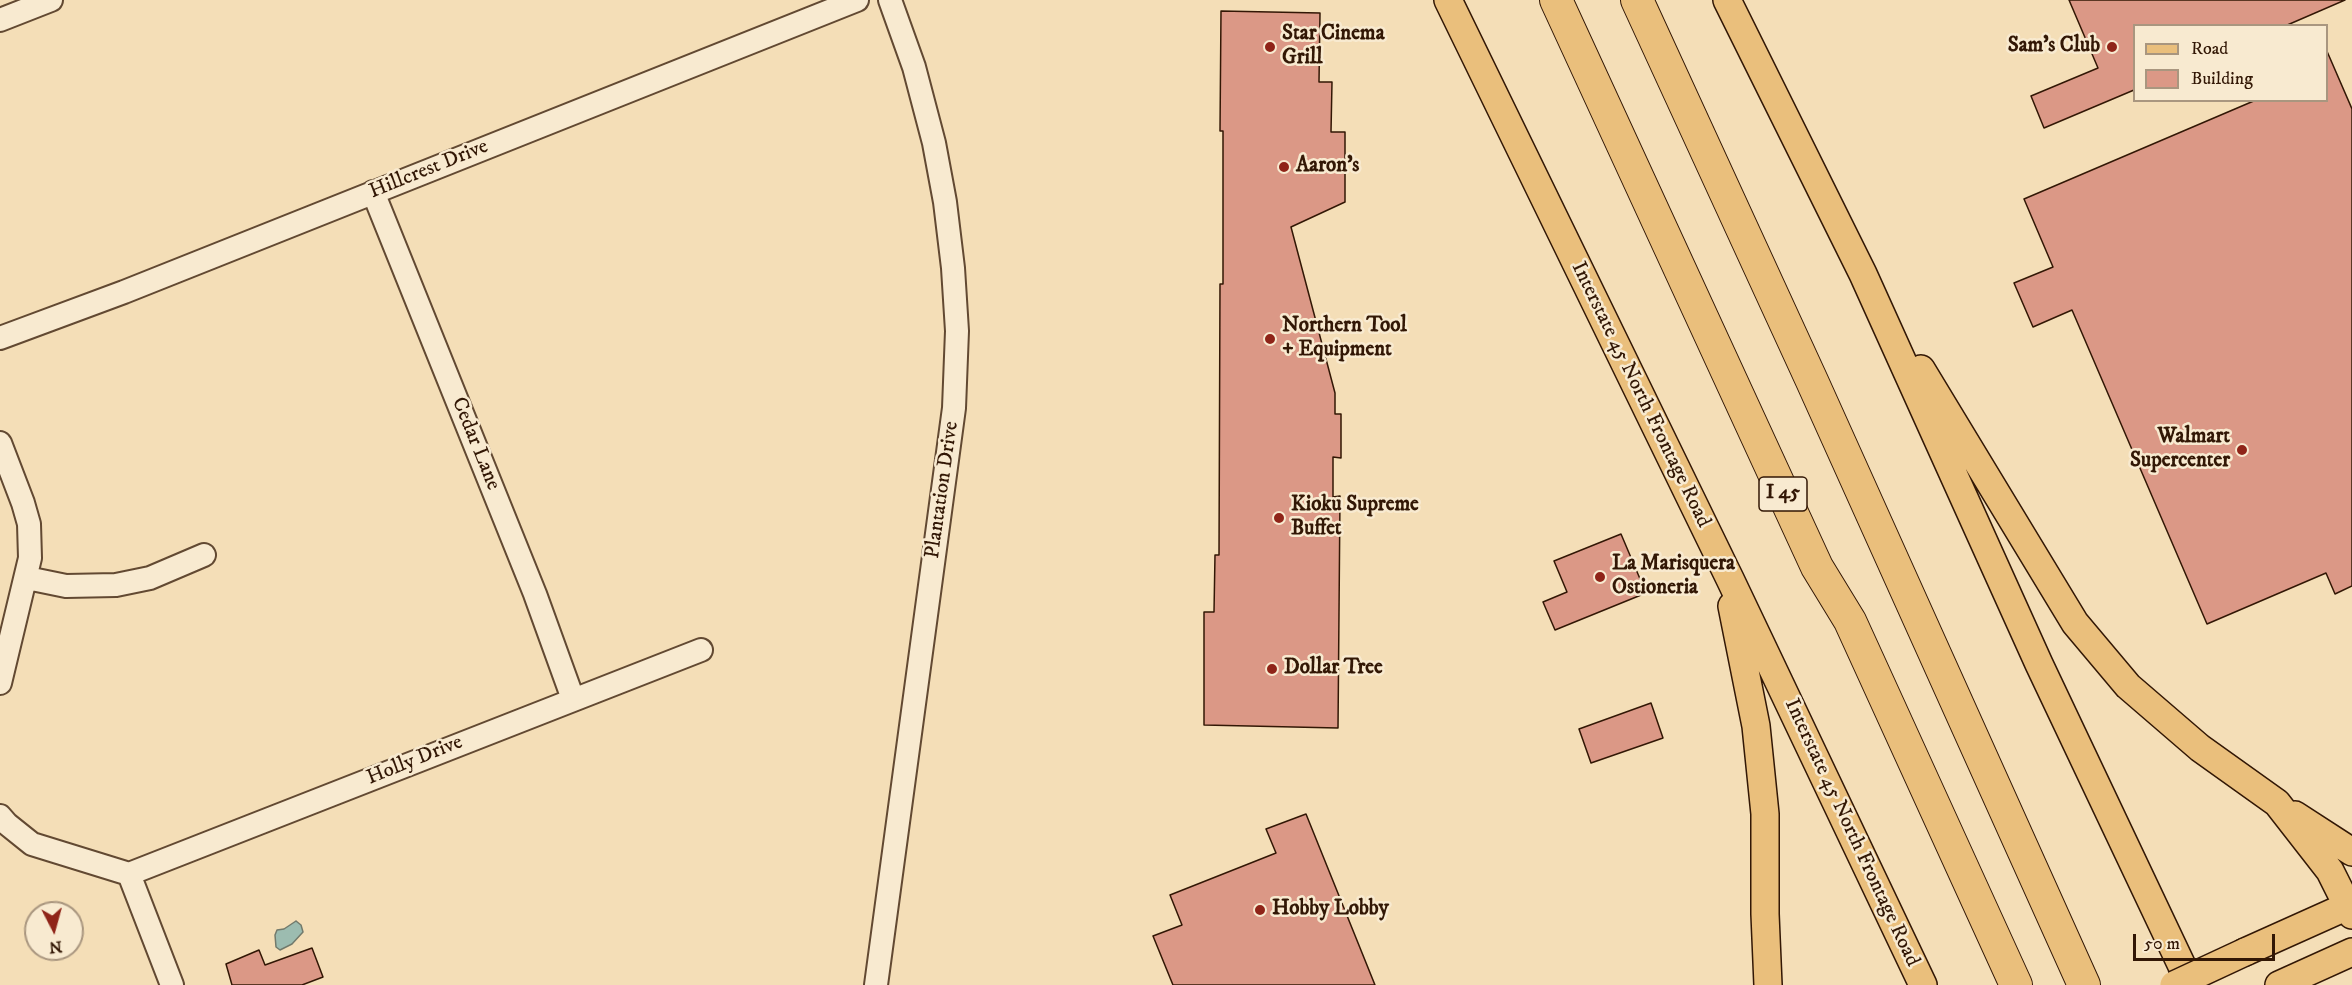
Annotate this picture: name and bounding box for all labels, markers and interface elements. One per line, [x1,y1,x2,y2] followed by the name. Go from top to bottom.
[1282,22,1385,72] place label: Star Cinema Grill
[2133,24,2328,102] legend
[2008,34,2100,60] place label: Sam's Club
[2191,38,2228,60] text: Road
[1263,40,1277,54] marker: Star Cinema Grill
[2105,40,2119,54] marker: Sam's Club
[2191,68,2253,90] text: Building
[366,135,492,205] street label: Hillcrest Drive
[1296,154,1359,180] place label: Aaron's
[1277,160,1291,174] marker: Aaron's
[1565,258,1715,532] street label: Interstate 45 North Frontage Road
[1282,314,1407,364] place label: Northern Tool + Equipment
[1263,332,1277,346] marker: Northern Tool + Equipment
[445,394,505,494] street label: Cedar Lane
[921,420,965,560] street label: Plantation Drive
[2130,425,2230,475] place label: Walmart Supercenter
[2235,443,2249,457] marker: Walmart Supercenter
[1759,477,1807,511] road number: I 45
[1291,493,1419,543] place label: Kioku Supreme Buffet
[1272,511,1286,525] marker: Kioku Supreme Buffet
[1612,552,1735,602] place label: La Marisquera Ostioneria
[1593,570,1607,584] marker: La Marisquera Ostioneria
[1284,656,1383,682] place label: Dollar Tree
[1265,662,1279,676] marker: Dollar Tree
[1778,695,1924,971] street label: Interstate 45 North Frontage Road
[363,730,467,792] street label: Holly Drive
[1272,897,1389,923] place label: Hobby Lobby
[24,901,84,961] north arrow
[1253,903,1267,917] marker: Hobby Lobby
[2136,922,2278,960] scale bar
[2144,933,2180,955] text: 50 m
[48,936,63,958] text: N

